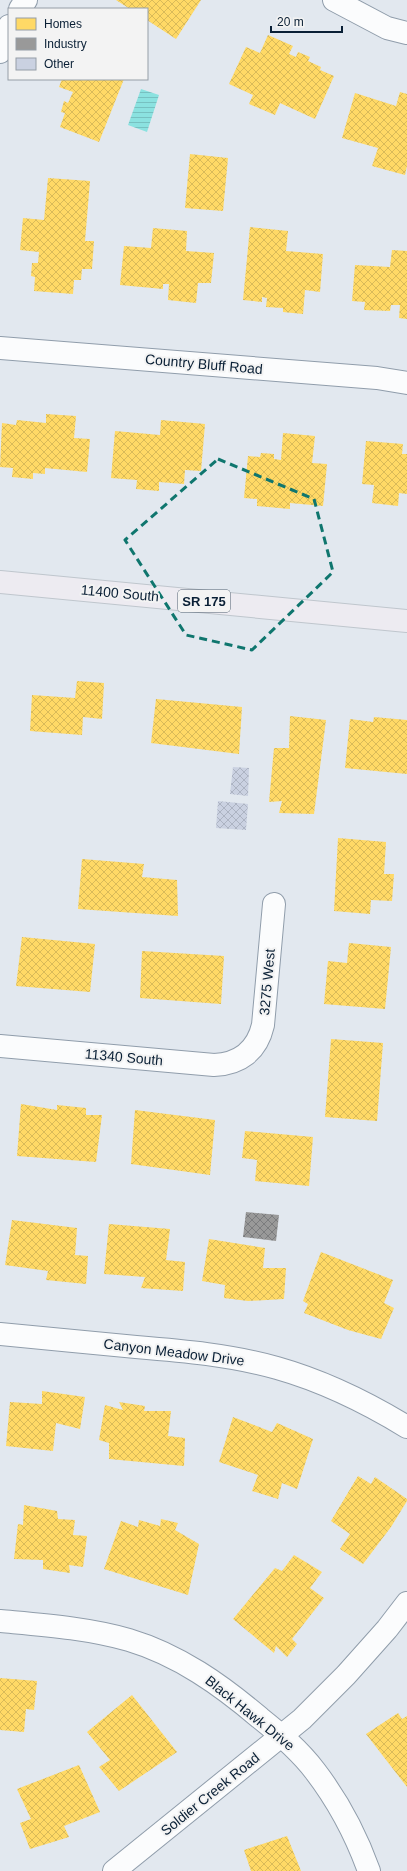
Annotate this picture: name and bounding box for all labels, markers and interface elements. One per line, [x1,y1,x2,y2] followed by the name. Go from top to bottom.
[8,8,148,80] legend
[271,8,342,34] scale bar
[277,15,304,29] text: 20 m
[44,17,82,31] text: Homes
[44,37,87,51] text: Industry
[44,57,74,71] text: Other
[145,351,263,377] street label: Country Bluff Road
[80,582,160,604] street label: 11400 South
[178,590,230,612] road number: SR 175
[256,948,278,1016] street label: 3275 West
[84,1046,164,1068] street label: 11340 South
[103,1335,245,1369] street label: Canyon Meadow Drive
[202,1672,298,1754] street label: Black Hawk Drive
[157,1749,263,1839] street label: Soldier Creek Road

